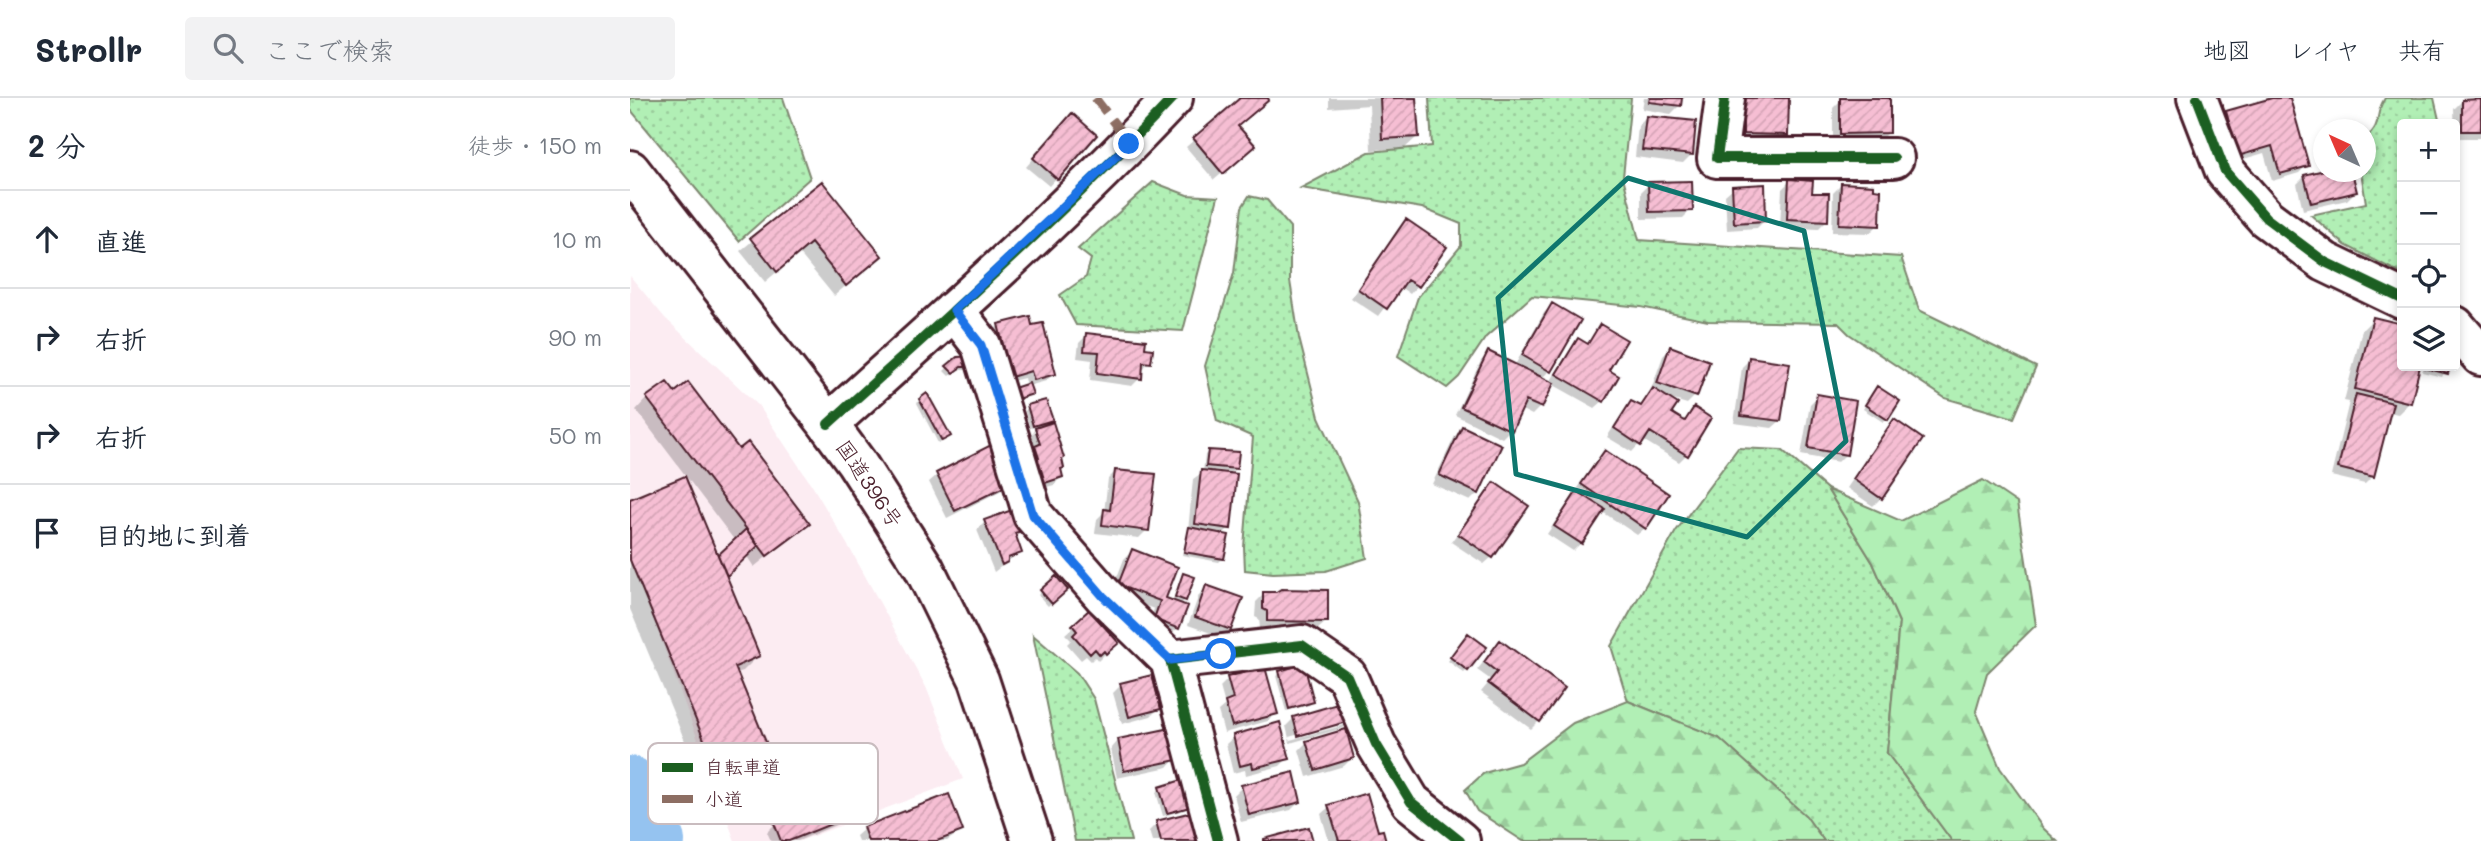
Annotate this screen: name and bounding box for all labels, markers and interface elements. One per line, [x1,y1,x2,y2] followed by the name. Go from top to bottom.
[185,17,675,80] search box
[35,27,143,70] text: Strollr
[209,29,247,67] icon: search
[265,33,395,67] text: ここで検索
[2203,34,2251,65] text: 地図
[2289,34,2360,65] text: レイヤ
[2398,34,2446,65] text: 共有
[2313,119,2376,182] north arrow
[2397,119,2460,371] map controls
[2397,119,2460,182] button: +
[28,125,86,165] text: 2 分
[1113,128,1144,159] route end
[468,130,602,160] text: 徒歩 · 150 m
[2397,182,2460,245] button: −
[28,220,66,258] icon: ahead
[95,224,147,258] text: 直進
[552,224,602,254] text: 10 m
[2397,245,2460,308] button: locate
[2397,308,2460,371] button: layers
[28,318,66,356] icon: right
[95,322,147,356] text: 右折
[549,322,602,352] text: 90 m
[28,416,66,454] icon: right
[95,420,147,454] text: 右折
[549,420,602,450] text: 50 m
[831,434,910,532] street label: 国道396号
[28,514,66,552] icon: arrive
[95,518,251,552] text: 目的地に到着
[1205,638,1236,669] route start
[648,743,878,824] legend
[705,754,781,779] text: 自転車道
[705,786,743,811] text: 小道

